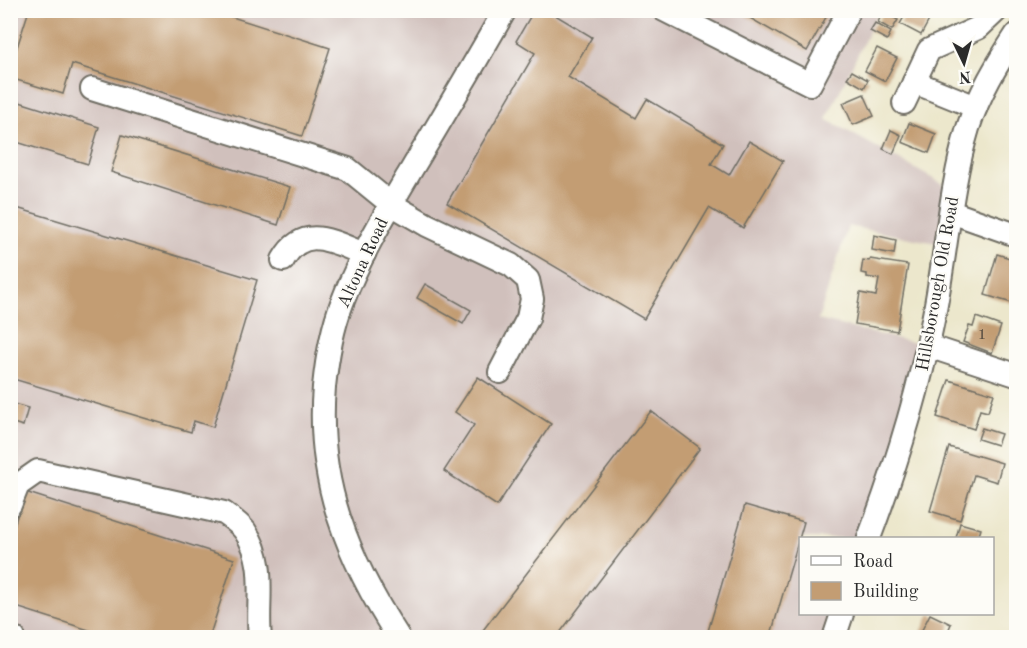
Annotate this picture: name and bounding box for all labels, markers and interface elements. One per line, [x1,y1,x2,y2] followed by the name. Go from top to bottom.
[934,33,994,93] north arrow
[958,67,972,85] text: N
[914,195,962,373] street label: Hillsborough Old Road
[334,215,392,311] street label: Altona Road
[978,328,986,343] house number: 1
[799,537,994,615] legend
[853,553,893,571] text: Road
[853,583,919,601] text: Building

